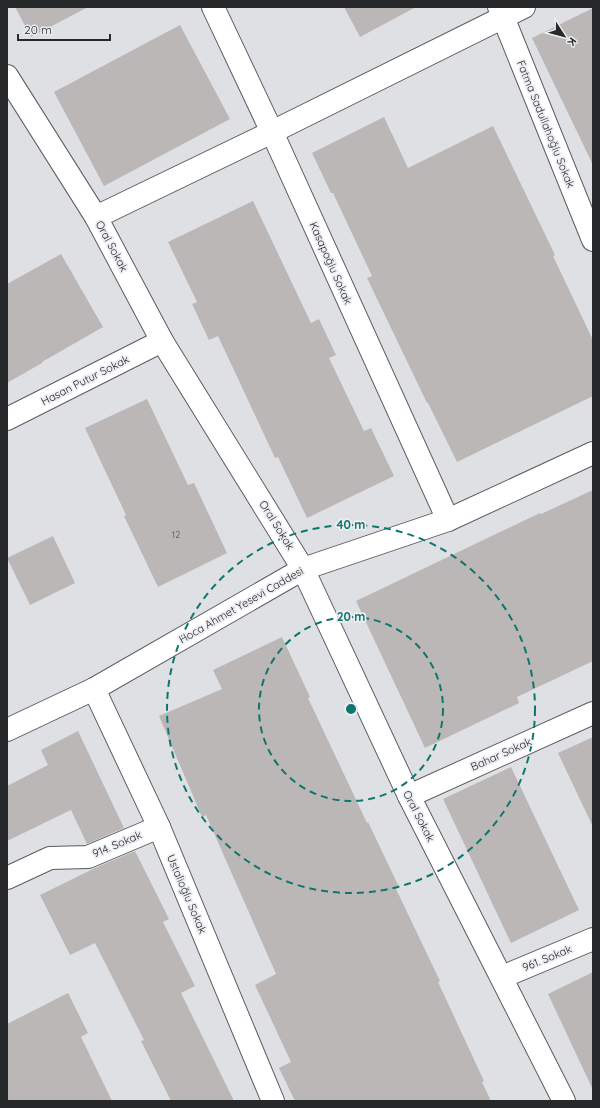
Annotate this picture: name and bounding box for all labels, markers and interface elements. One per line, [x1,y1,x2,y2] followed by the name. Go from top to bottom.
[18,16,110,42] scale bar
[544,16,584,56] north arrow
[24,22,52,37] text: 20 m
[564,35,580,49] text: K
[514,58,578,190] street label: Fatma Sadullahoğlu Sokak
[93,218,131,274] street label: Oral Sokak
[306,219,356,307] street label: Kasapoğlu Sokak
[39,352,132,408] street label: Hasan Putur Sokak
[256,498,298,553] street label: Oral Sokak
[337,517,365,532] text: 40 m
[172,529,180,540] house number: 12
[176,564,306,646] street label: Hoca Ahmet Yesevi Caddesi
[337,609,365,624] text: 20 m
[344,702,358,716] centre of rings
[468,734,534,774] street label: Bahar Sokak
[400,788,438,844] street label: Oral Sokak
[90,827,144,861] street label: 914. Sokak
[164,852,210,936] street label: Ustalioğlu Sokak
[520,942,574,974] street label: 961. Sokak

